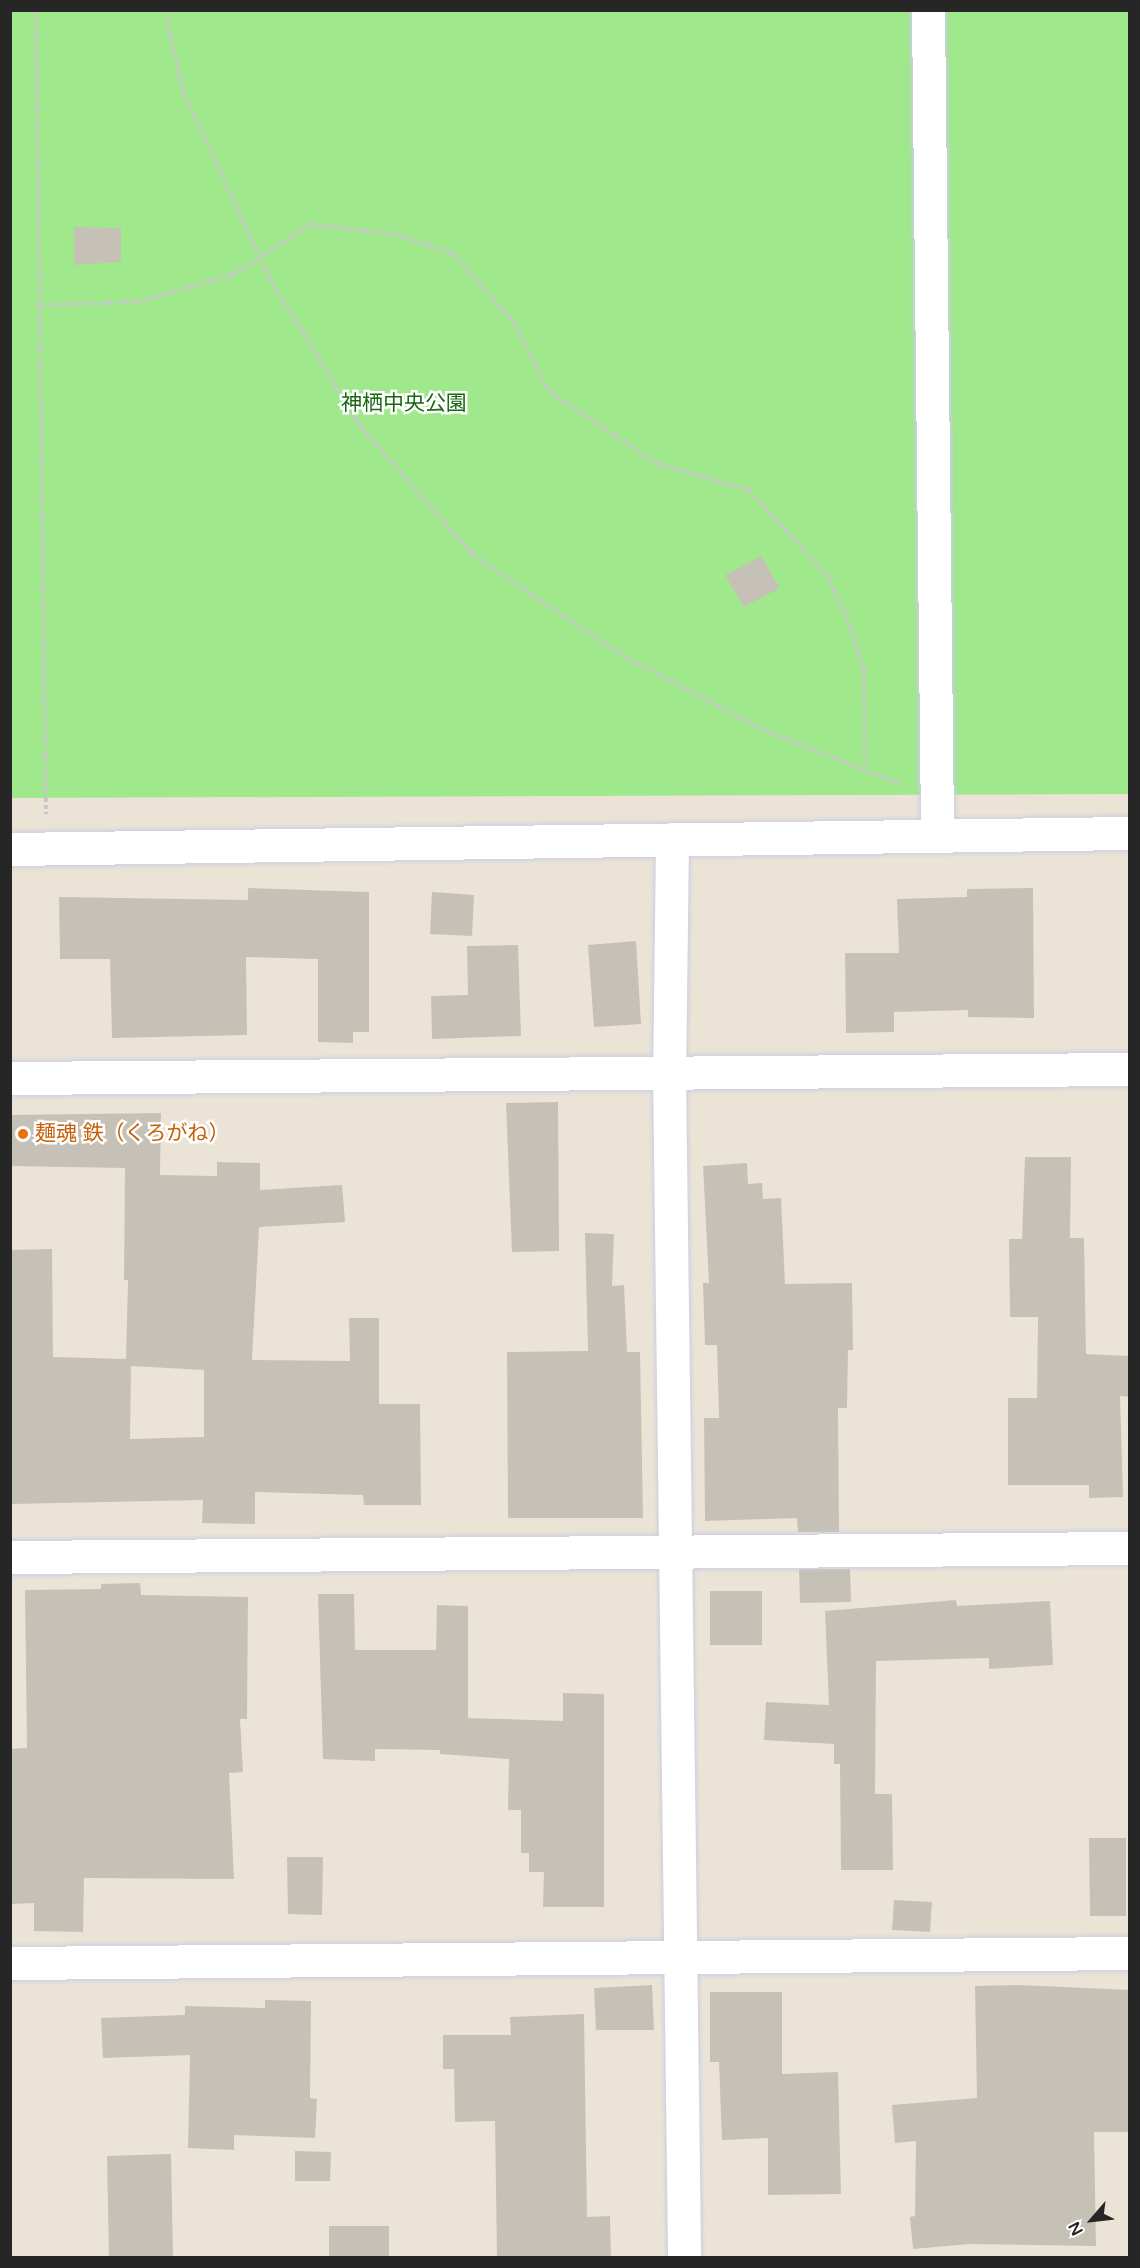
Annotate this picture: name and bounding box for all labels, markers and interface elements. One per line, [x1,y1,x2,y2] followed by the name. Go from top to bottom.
[341,391,467,417] park label: 神栖中央公園
[35,1121,229,1147] place label: 麺魂 鉄（くろがね）
[16,1127,30,1141] marker: 麺魂 鉄（くろがね）
[1062,2190,1122,2250] north arrow
[1064,2218,1088,2239] text: N

